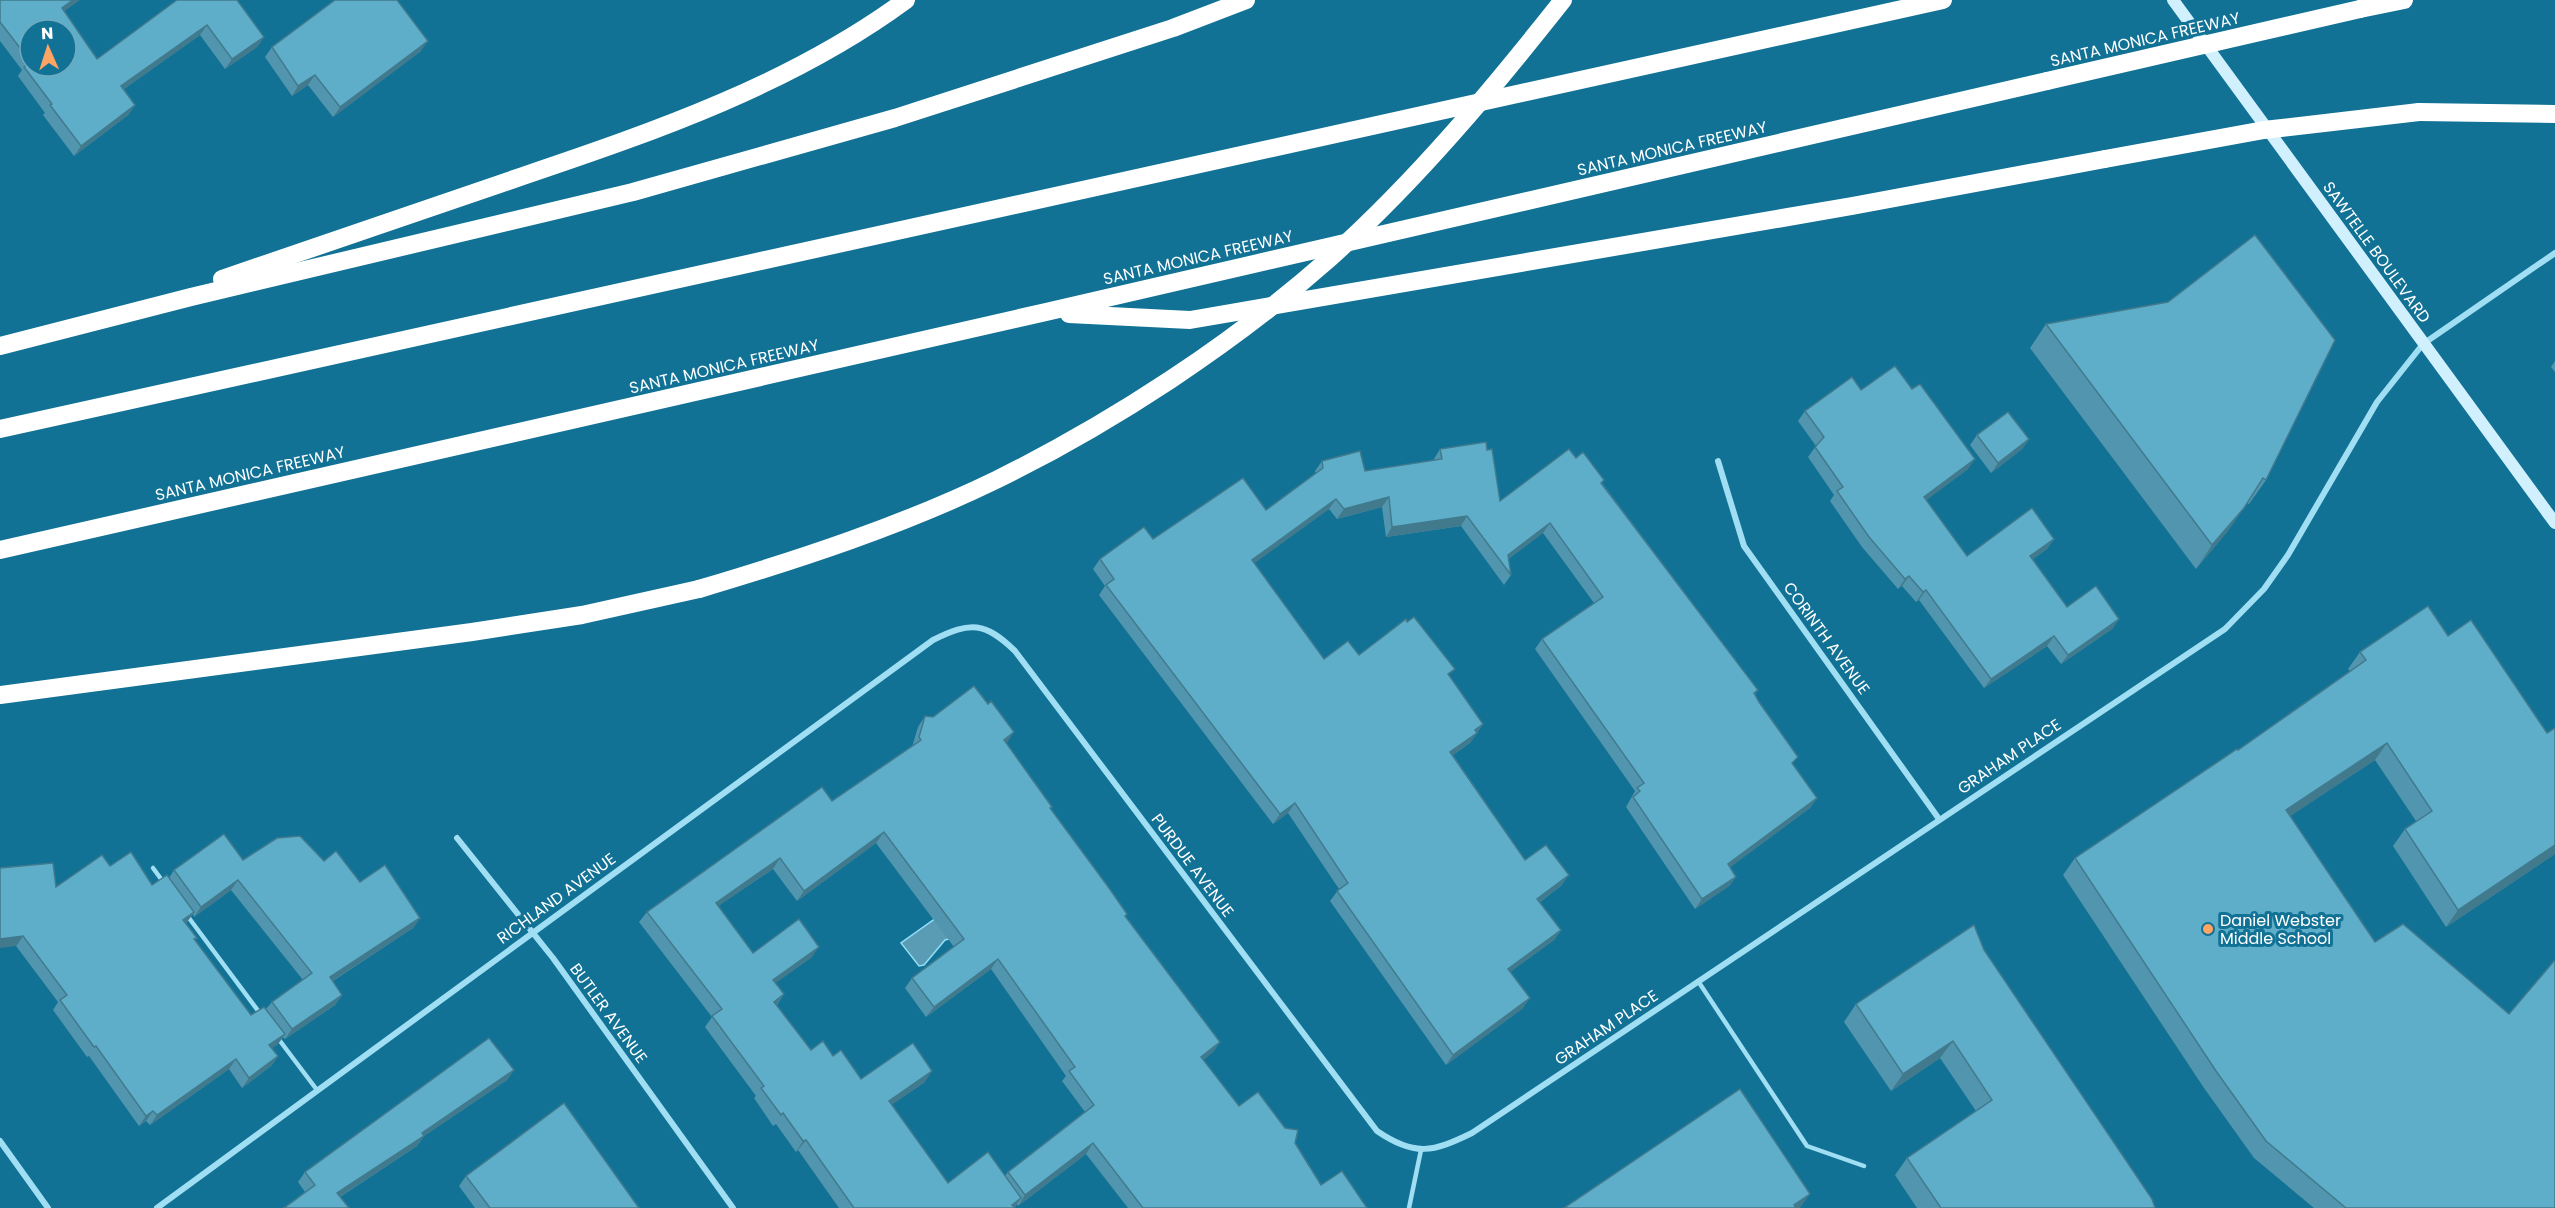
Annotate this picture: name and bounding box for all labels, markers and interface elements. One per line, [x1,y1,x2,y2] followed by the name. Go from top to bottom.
[2048,6,2243,73] street label: SANTA MONICA FREEWAY
[18,18,78,78] north arrow
[41,22,54,45] text: N
[1575,115,1770,182] street label: SANTA MONICA FREEWAY
[2317,177,2436,328] street label: SAWTELLE BOULEVARD
[1101,224,1296,291] street label: SANTA MONICA FREEWAY
[627,333,822,400] street label: SANTA MONICA FREEWAY
[153,440,348,507] street label: SANTA MONICA FREEWAY
[1778,577,1875,699] street label: CORINTH AVENUE
[1953,713,2066,800] street label: GRAHAM PLACE
[1146,809,1239,922] street label: PURDUE AVENUE
[492,847,620,949] street label: RICHLAND AVENUE
[2220,909,2341,950] place label: Daniel Webster Middle School
[2201,922,2215,936] marker: Daniel Webster Middle School
[564,959,653,1068] street label: BUTLER AVENUE
[1550,984,1663,1071] street label: GRAHAM PLACE

